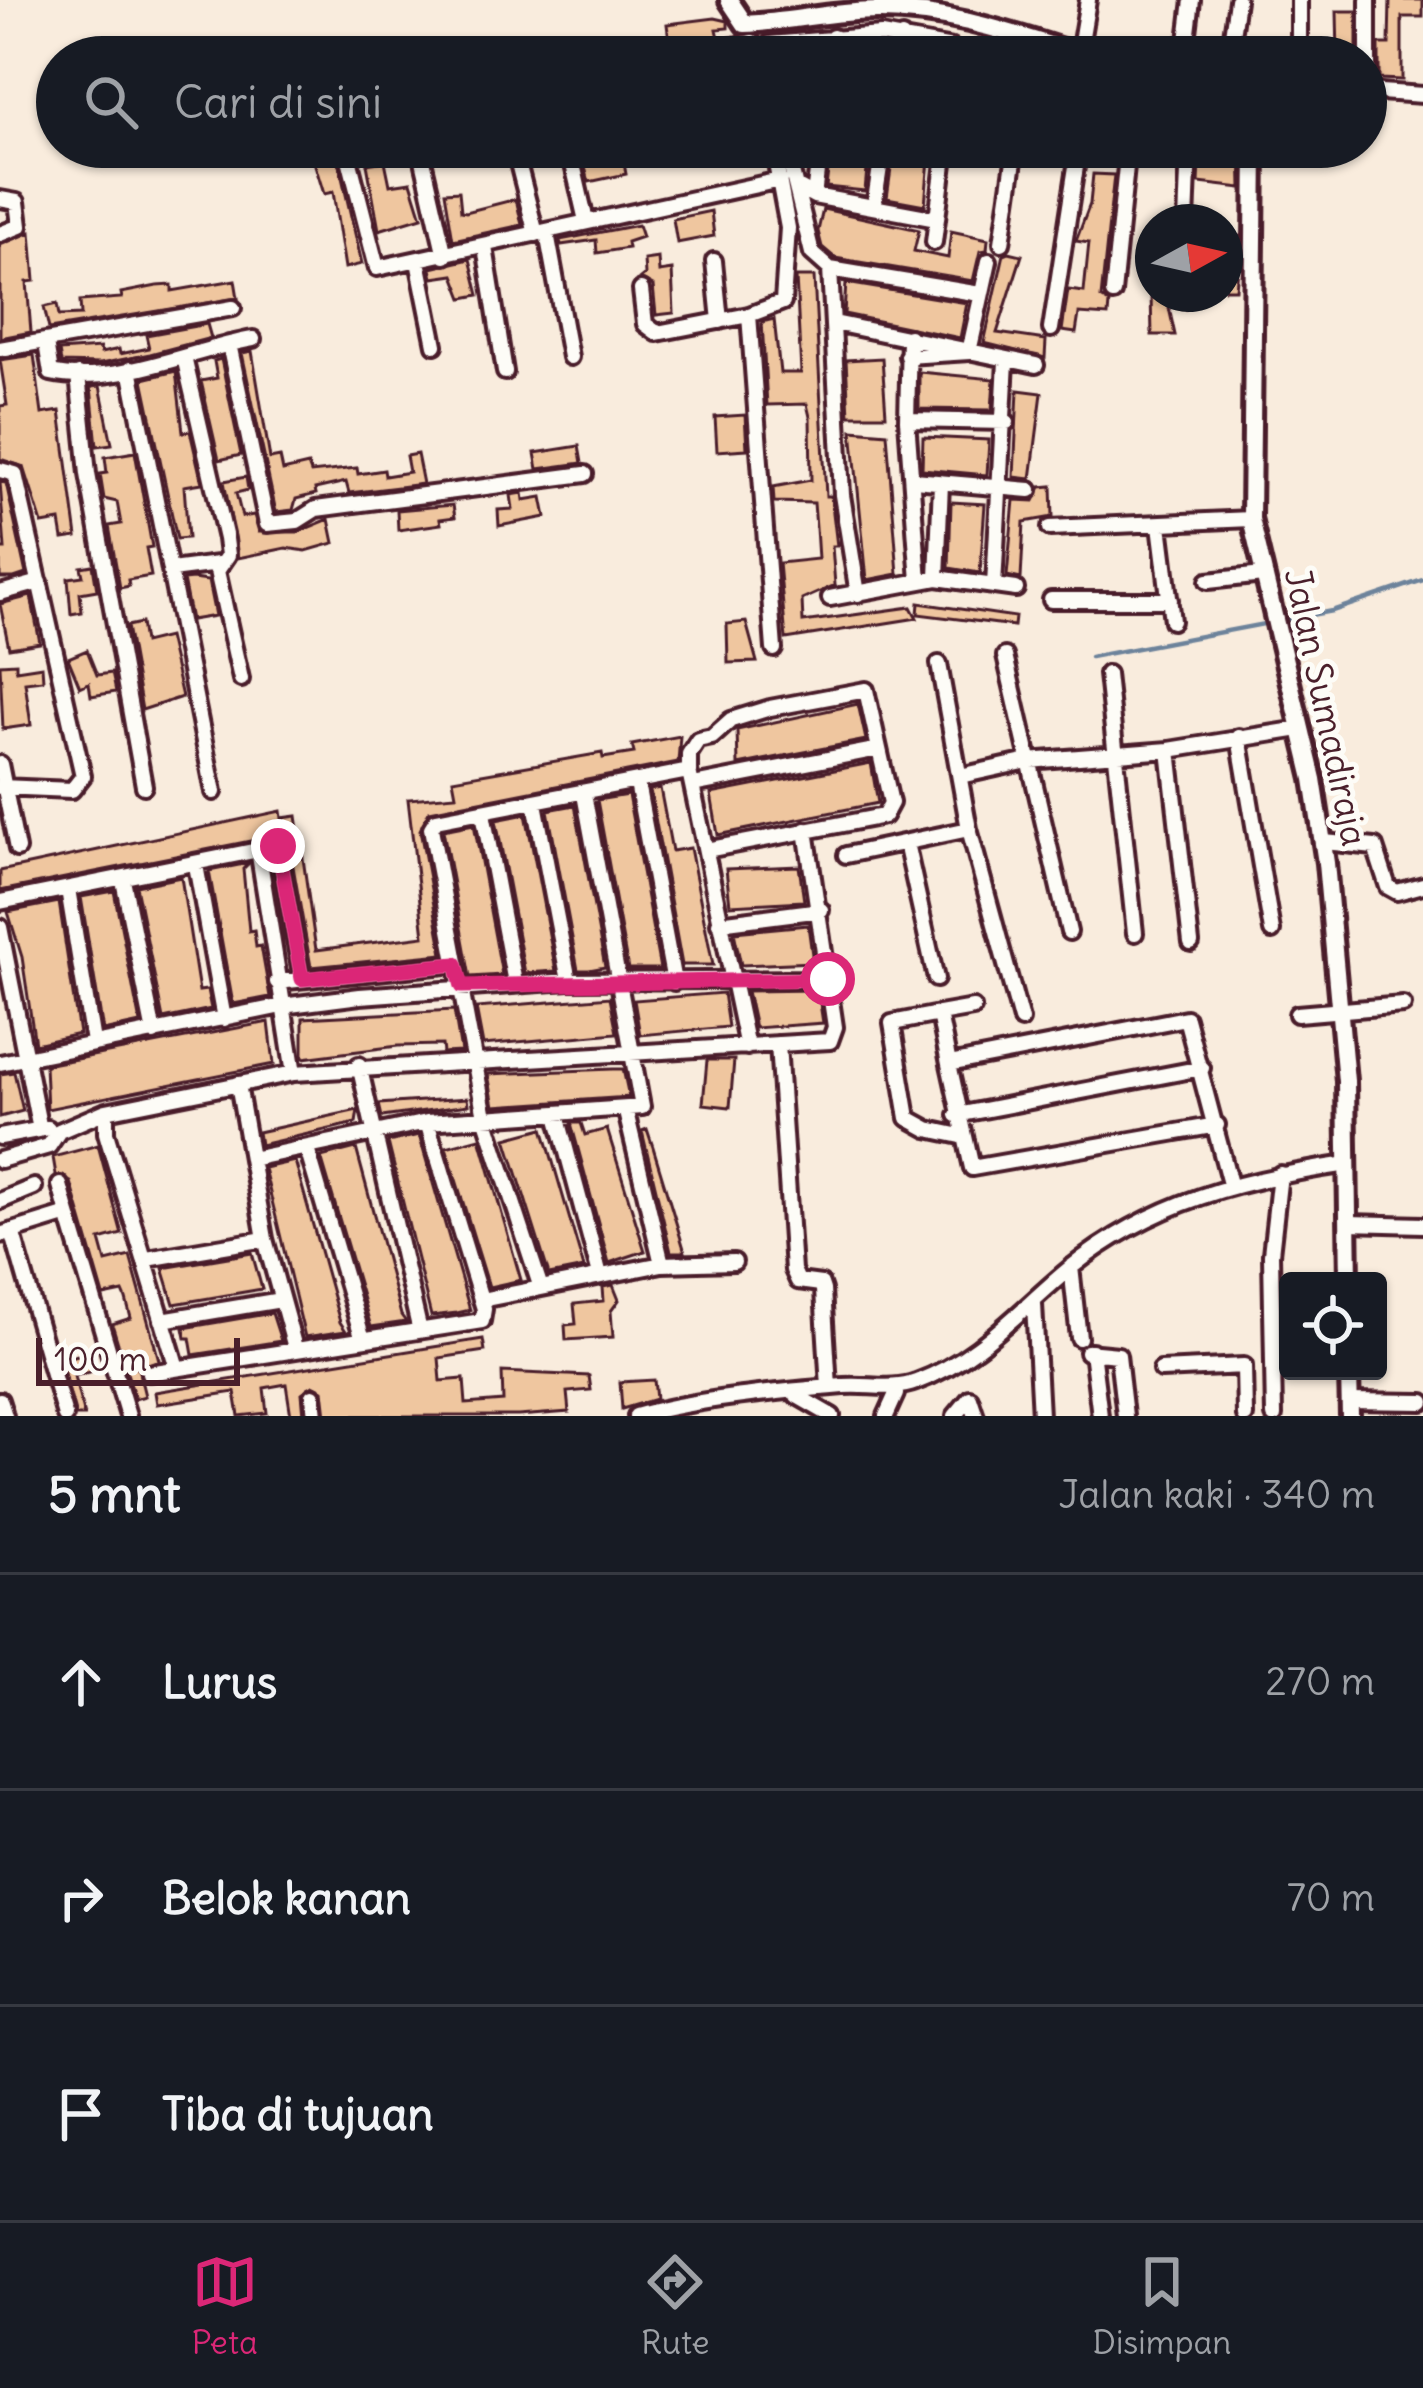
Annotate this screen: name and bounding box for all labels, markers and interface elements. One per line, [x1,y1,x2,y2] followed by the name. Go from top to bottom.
[36,36,1387,168] search box
[78,69,144,135] icon: search
[174,74,382,130] text: Cari di sini
[1135,204,1243,312] north arrow
[1275,564,1377,850] street label: Jalan Sumadiraja
[251,819,305,873] route end
[801,952,855,1006] route start
[1279,1272,1387,1380] map controls
[1279,1272,1387,1380] button: locate
[36,1332,240,1385] scale bar
[54,1338,147,1380] text: 100 m
[48,1462,180,1526] text: 5 mnt
[1059,1470,1375,1519] text: Jalan kaki · 340 m
[48,1649,114,1715] icon: ahead
[162,1654,277,1710] text: Lurus
[1265,1657,1375,1706] text: 270 m
[48,1865,114,1931] icon: right
[162,1870,411,1926] text: Belok kanan
[1287,1873,1375,1922] text: 70 m
[48,2081,114,2147] icon: arrive
[162,2086,433,2142] text: Tiba di tujuan
[192,2249,258,2363] tab: Peta
[641,2249,710,2363] tab: Rute
[1093,2249,1231,2363] tab: Disimpan

